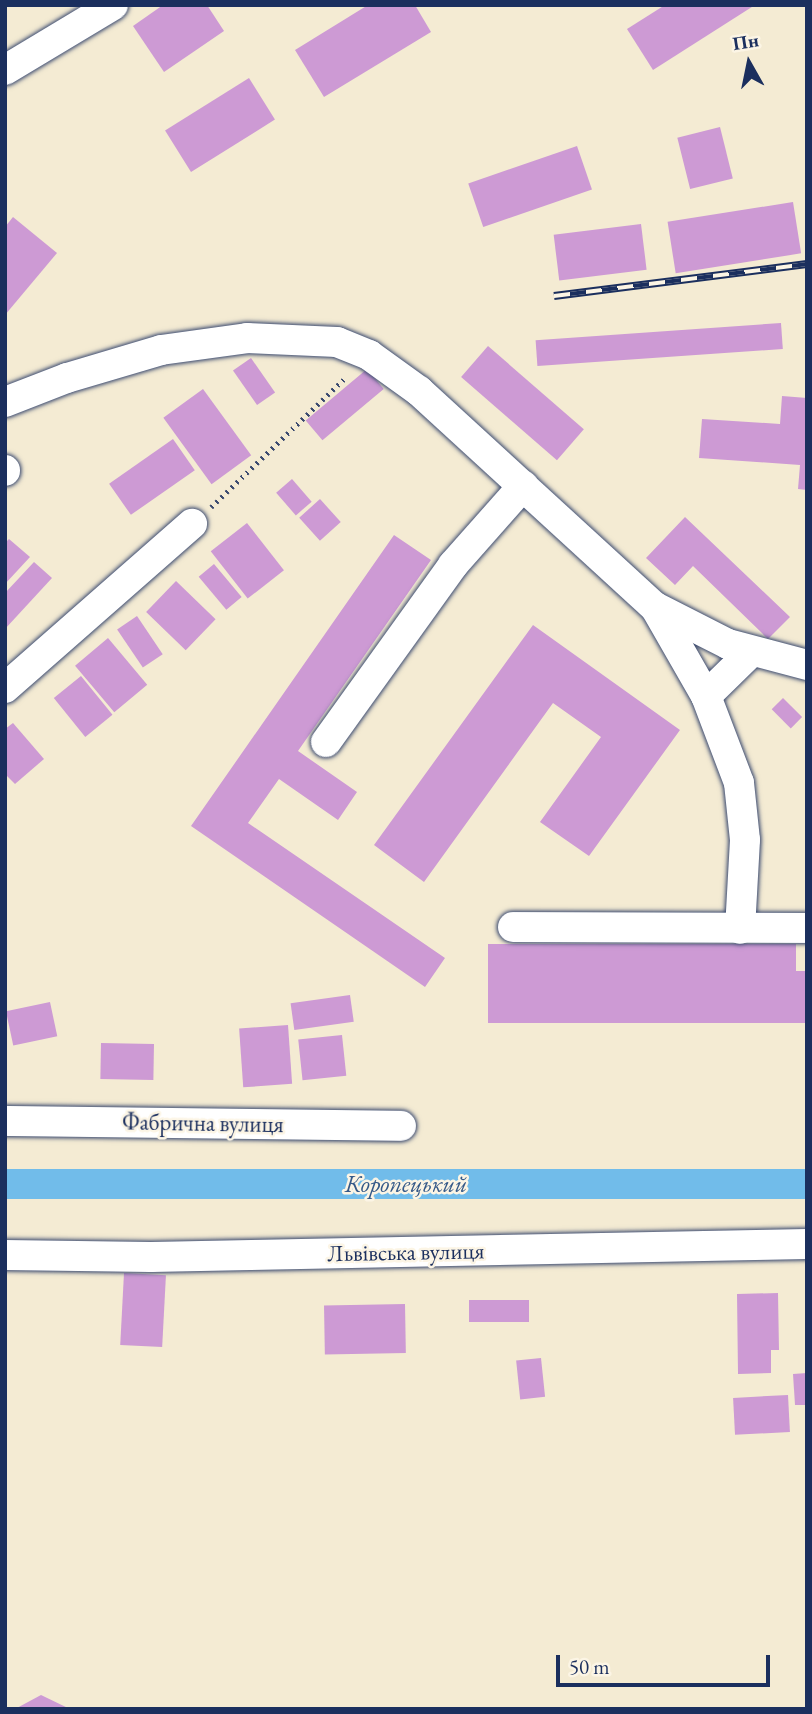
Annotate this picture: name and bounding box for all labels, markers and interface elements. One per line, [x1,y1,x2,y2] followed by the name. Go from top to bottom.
[731,27,760,56] text: Пн
[714,28,784,98] north arrow
[122,1108,284,1138] street label: Фабрична вулиця
[345,1170,467,1198] water label: Коропецький
[327,1237,485,1267] street label: Львівська вулиця
[560,1640,774,1684] scale bar
[569,1653,610,1680] text: 50 m

